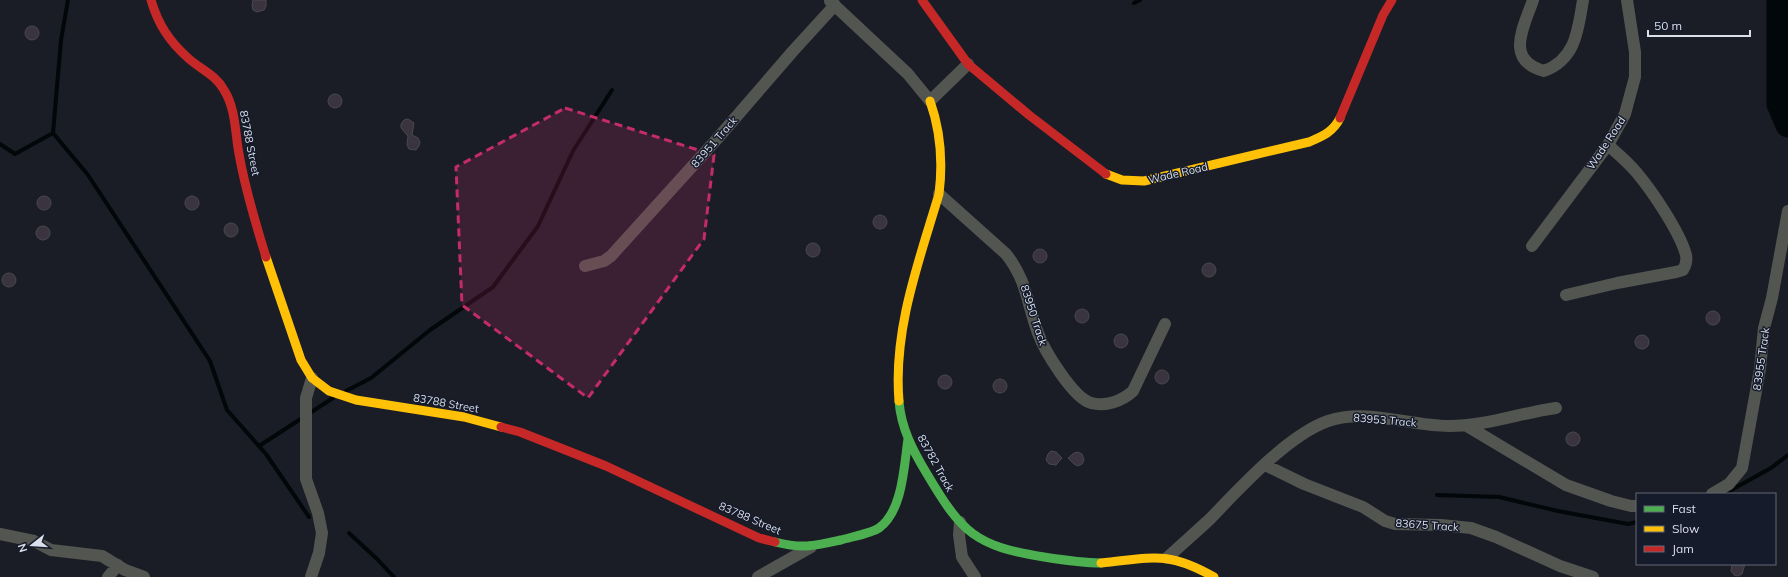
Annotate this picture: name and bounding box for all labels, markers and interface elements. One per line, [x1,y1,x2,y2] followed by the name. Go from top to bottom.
[1648,12,1750,38] scale bar
[1654,18,1682,33] text: 50 m
[237,109,263,177] street label: 83788 Street
[688,113,740,170] street label: 83951 Track
[1584,114,1628,172] street label: Wade Road
[1147,159,1209,187] street label: Wade Road
[1018,283,1051,348] street label: 83950 Track
[1750,326,1772,391] street label: 83955 Track
[412,390,480,416] street label: 83788 Street
[1353,410,1417,430] street label: 83953 Track
[915,432,958,494] street label: 83782 Track
[1636,493,1776,565] legend
[717,499,783,537] street label: 83788 Street
[1672,501,1696,516] text: Fast
[1395,516,1459,534] street label: 83675 Track
[1672,521,1700,536] text: Slow
[12,525,52,565] north arrow
[1672,541,1694,556] text: Jam
[15,542,30,554] text: N

